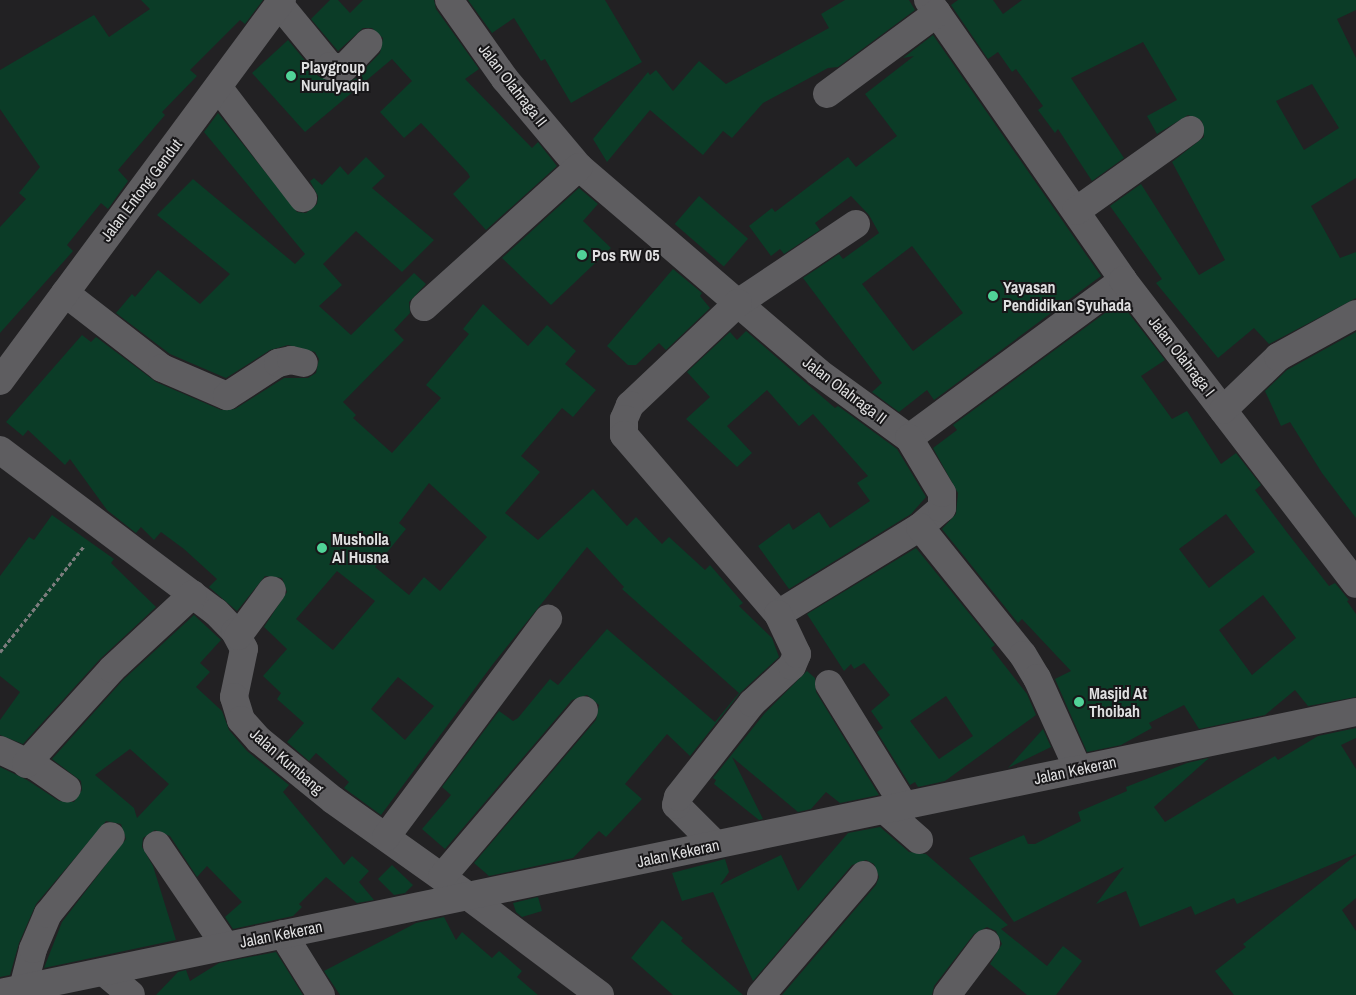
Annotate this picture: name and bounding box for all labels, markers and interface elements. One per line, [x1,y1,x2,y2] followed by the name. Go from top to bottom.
[475,40,551,130] street label: Jalan Olahraga II
[301,57,370,95] place label: Playgroup Nurulyaqin
[285,70,297,82] marker: Playgroup Nurulyaqin
[96,135,186,245] street label: Jalan Entong Gendut
[592,245,660,265] place label: Pos RW 05
[576,249,588,261] marker: Pos RW 05
[1003,277,1131,315] place label: Yayasan Pendidikan Syuhada
[987,290,999,302] marker: Yayasan Pendidikan Syuhada
[1145,312,1219,400] street label: Jalan Olahraga I
[799,352,891,428] street label: Jalan Olahraga II
[332,529,389,567] place label: Musholla Al Husna
[316,542,328,554] marker: Musholla Al Husna
[1089,683,1147,721] place label: Masjid At Thoibah
[1073,696,1085,708] marker: Masjid At Thoibah
[246,724,328,798] street label: Jalan Kumbang
[1032,752,1118,788] street label: Jalan Kekeran
[635,835,721,871] street label: Jalan Kekeran
[238,917,324,951] street label: Jalan Kekeran

